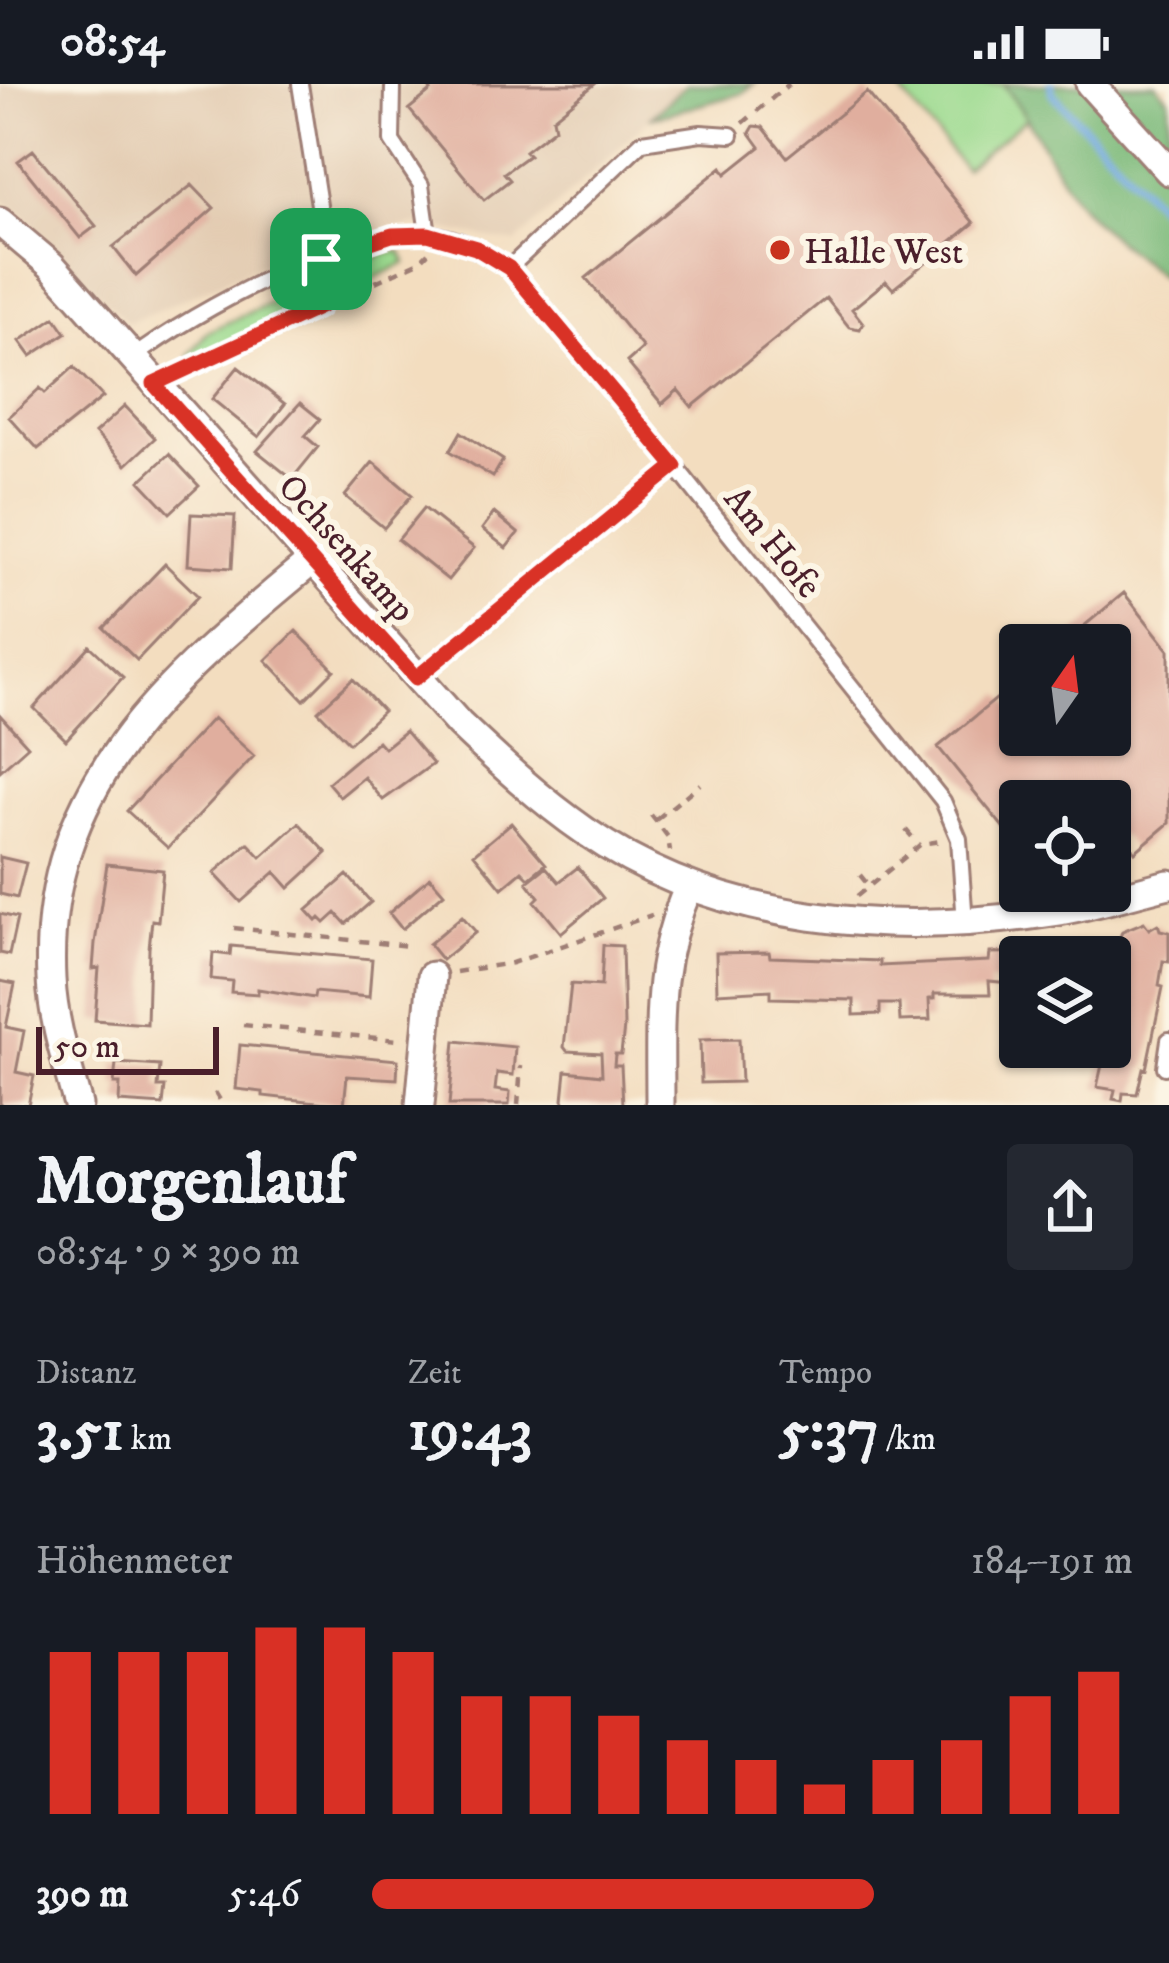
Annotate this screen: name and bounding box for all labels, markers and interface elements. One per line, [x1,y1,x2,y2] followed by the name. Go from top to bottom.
[60,14,164,70] text: 08:54
[270,208,372,310] pin
[288,226,354,292] icon: arrive
[804,230,963,275] place label: Halle West
[767,237,793,263] marker: Halle West
[268,465,424,632] street label: Ochsenkamp
[713,478,831,608] street label: Am Hofe
[999,624,1131,756] north arrow
[999,624,1131,1068] map controls
[999,780,1131,912] button: locate
[999,936,1131,1068] button: layers
[36,1021,219,1074] scale bar
[54,1027,120,1068] text: 50 m
[36,1142,346,1224] text: Morgenlauf
[1007,1144,1133,1270] button: share
[36,1228,300,1277] text: 08:54 · 9 × 390 m
[36,1353,136,1394] text: Distanz
[408,1353,461,1394] text: Zeit
[779,1353,872,1394] text: Tempo
[36,1394,124,1469] text: 3.51
[408,1394,532,1469] text: 19:43
[779,1394,879,1469] text: 5:37
[124,1419,172,1460] text: km
[879,1419,936,1460] text: /km
[36,1537,232,1586] text: Höhenmeter
[971,1537,1133,1586] text: 184–191 m
[36,1870,129,1919] text: 390 m
[228,1870,300,1919] text: 5:46

